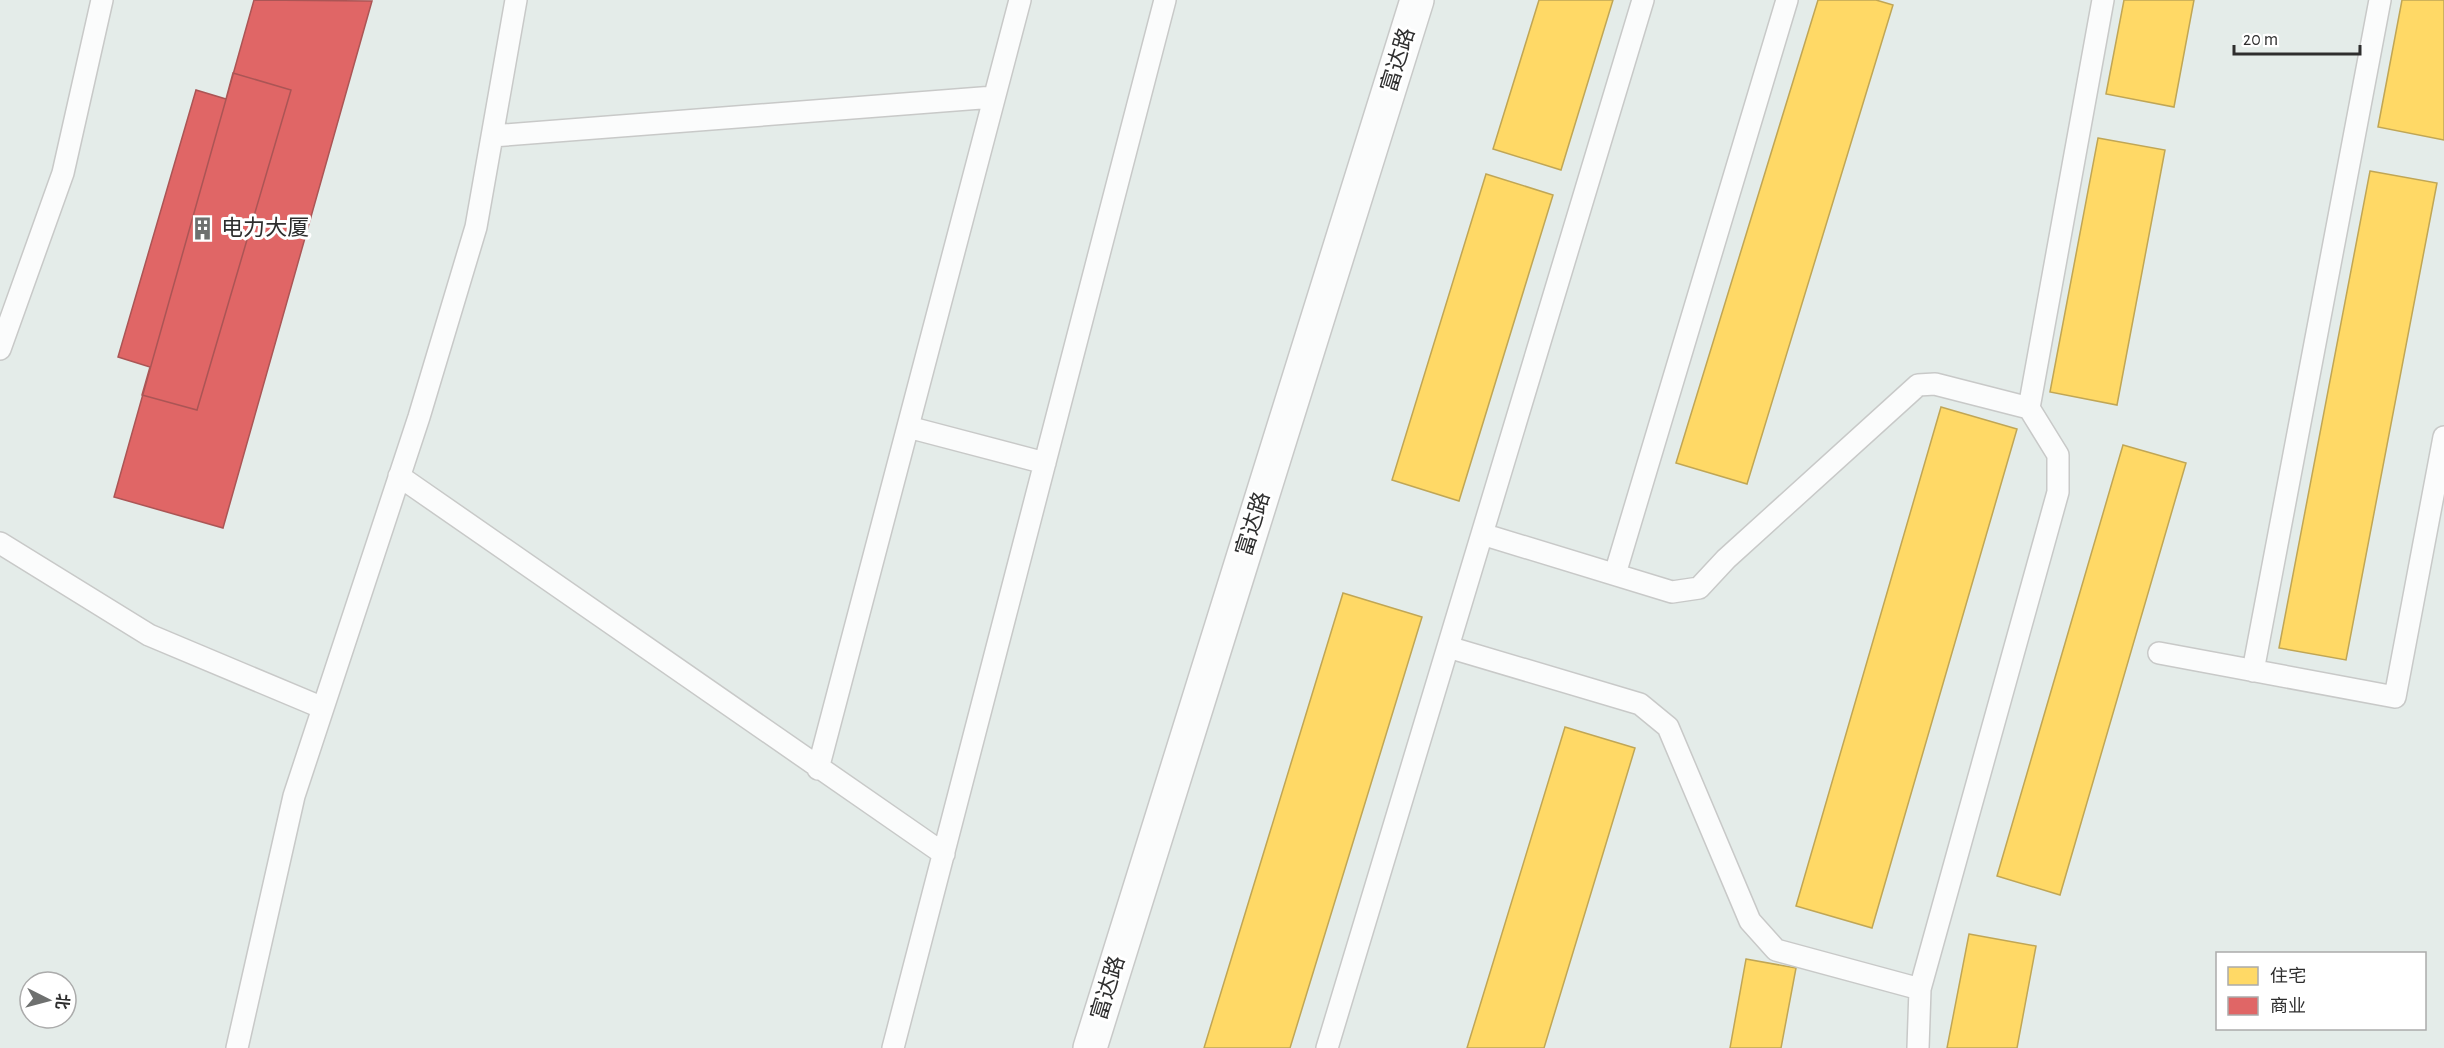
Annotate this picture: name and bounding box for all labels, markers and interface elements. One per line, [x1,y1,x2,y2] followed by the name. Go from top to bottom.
[2234,18,2360,56] scale bar
[1377,25,1418,95] street label: 富达路
[2243,31,2278,49] text: 20 m
[190,215,216,241] building icon: 电力大厦
[221,216,309,239] place label: 电力大厦
[1232,489,1273,559] street label: 富达路
[2216,952,2426,1030] legend
[1087,953,1128,1023] street label: 富达路
[2270,966,2306,986] text: 住宅
[18,970,78,1030] north arrow
[53,993,72,1010] text: 北
[2270,996,2306,1016] text: 商业

